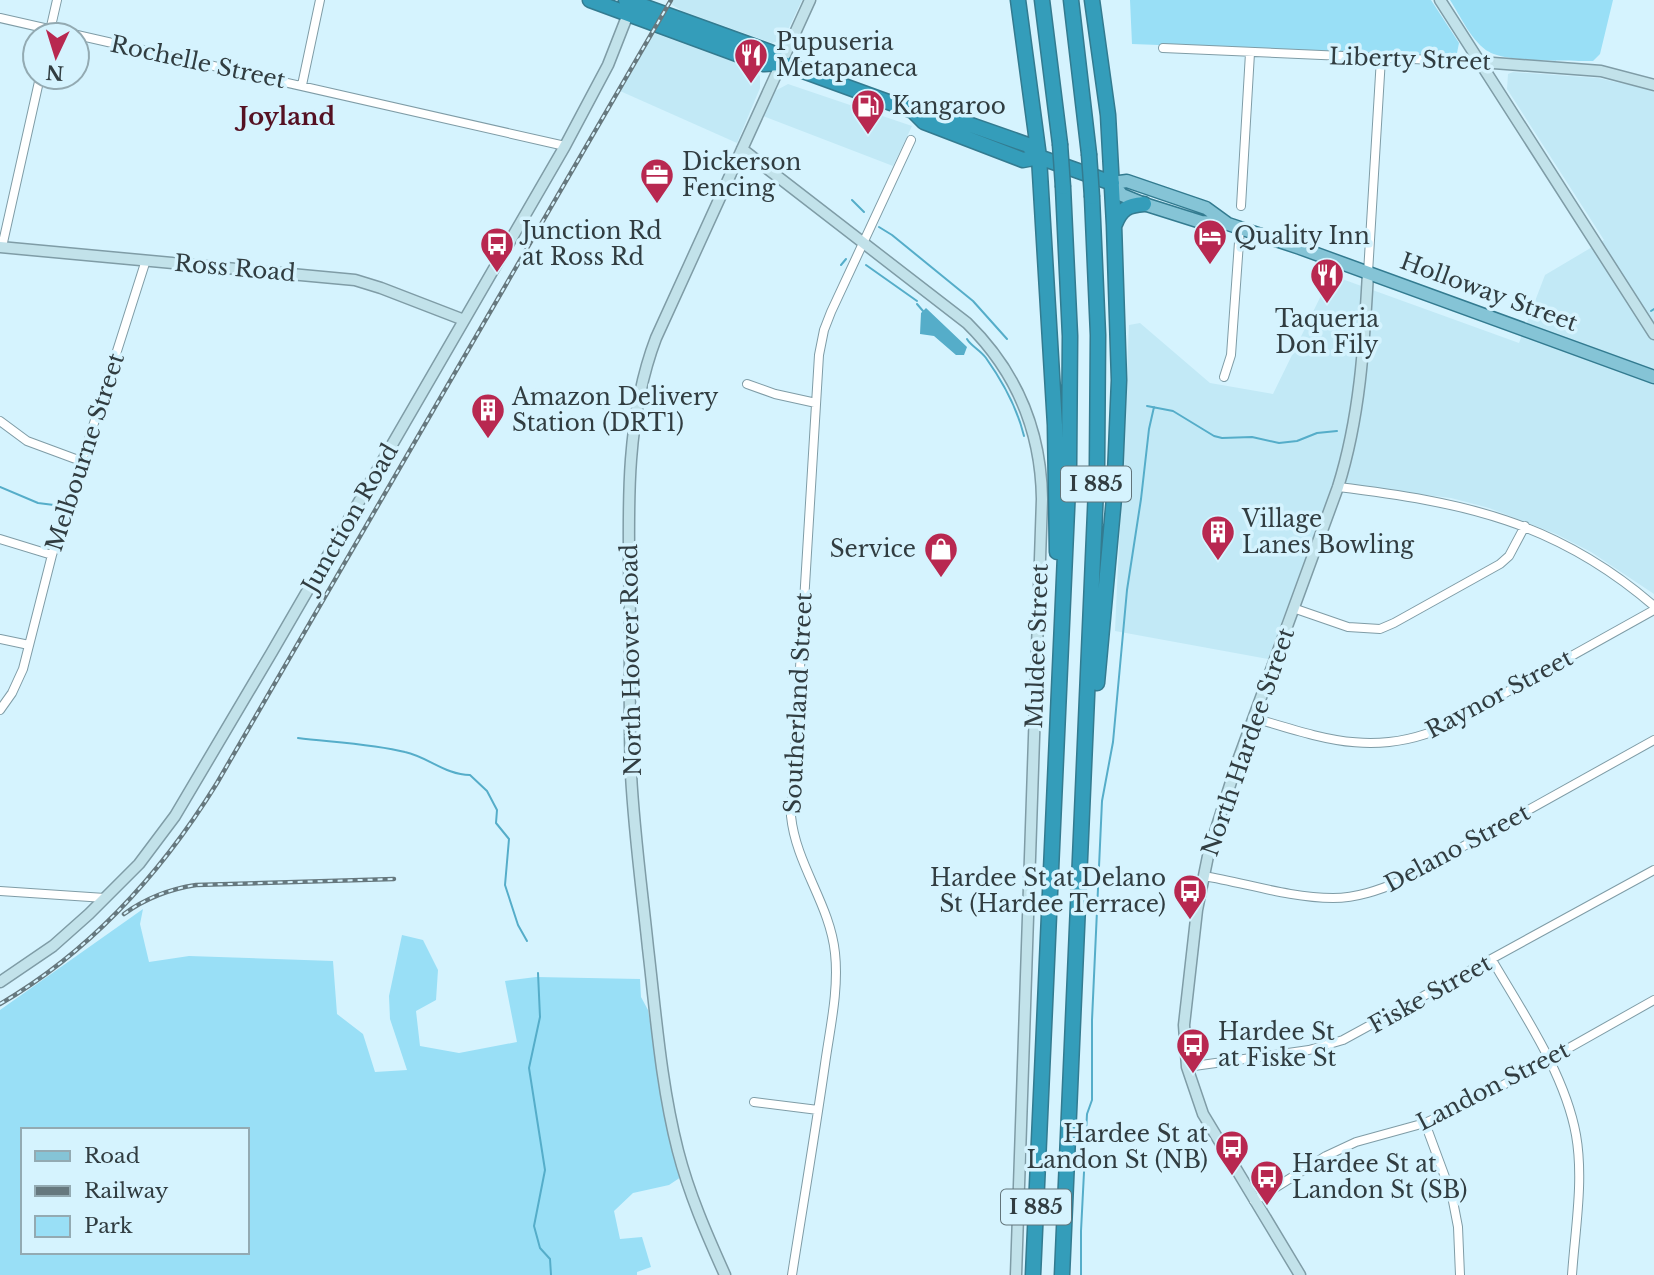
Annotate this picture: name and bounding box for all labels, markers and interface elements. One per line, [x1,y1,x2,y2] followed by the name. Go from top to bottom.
[21,21,91,91] north arrow
[776,28,918,82] place label: Pupuseria Metapaneca
[108,30,288,94] street label: Rochelle Street
[732,36,770,85] restaurant icon: Pupuseria Metapaneca
[1328,42,1492,76] street label: Liberty Street
[45,60,65,85] text: N
[849,87,887,136] fuel station icon: Kangaroo
[892,92,1006,120] place label: Kangaroo
[234,102,335,131] district label: Joyland
[682,148,801,202] place label: Dickerson Fencing
[638,156,676,205] office icon: Dickerson Fencing
[519,217,662,271] place label: Junction Rd at Ross Rd
[1191,217,1229,266] hotel icon: Quality Inn
[1234,222,1370,250] place label: Quality Inn
[478,225,516,274] bus stop icon: Junction Rd at Ross Rd
[1397,247,1582,337] street label: Holloway Street
[173,249,297,287] street label: Ross Road
[1308,256,1346,305] restaurant icon: Taqueria Don Fily
[1275,305,1379,359] place label: Taqueria Don Fily
[40,349,130,554] street label: Melbourne Street
[511,383,719,437] place label: Amazon Delivery Station (DRT1)
[469,391,507,440] building icon: Amazon Delivery Station (DRT1)
[295,439,404,600] street label: Junction Road
[1061,466,1131,502] road number: I 885
[1241,505,1414,559] place label: Village Lanes Bowling
[1199,513,1237,562] building icon: Village Lanes Bowling
[922,530,960,579] shop icon: Service
[830,535,916,563] place label: Service
[615,544,647,776] street label: North Hoover Road
[1020,563,1054,729] street label: Muldee Street
[778,591,818,814] street label: Southerland Street
[1196,624,1300,860] street label: North Hardee Street
[1421,643,1577,744] street label: Raynor Street
[1380,798,1535,898] street label: Delano Street
[930,864,1166,918] place label: Hardee St at Delano St (Hardee Terrace)
[1171,872,1209,921] bus stop icon: Hardee St at Delano St (Hardee Terrace)
[1364,949,1497,1039] street label: Fiske Street
[1218,1018,1337,1072] place label: Hardee St at Fiske St
[1174,1026,1212,1075] bus stop icon: Hardee St at Fiske St
[1412,1035,1574,1136] street label: Landon Street
[1026,1120,1208,1174] place label: Hardee St at Landon St (NB)
[21,1128,248,1254] legend
[1213,1128,1251,1177] bus stop icon: Hardee St at Landon St (NB)
[84,1143,140,1169] text: Road
[1292,1150,1467,1204] place label: Hardee St at Landon St (SB)
[1248,1158,1286,1207] bus stop icon: Hardee St at Landon St (SB)
[84,1178,169,1204] text: Railway
[1001,1190,1071,1224] road number: I 885
[84,1213,133,1239] text: Park

